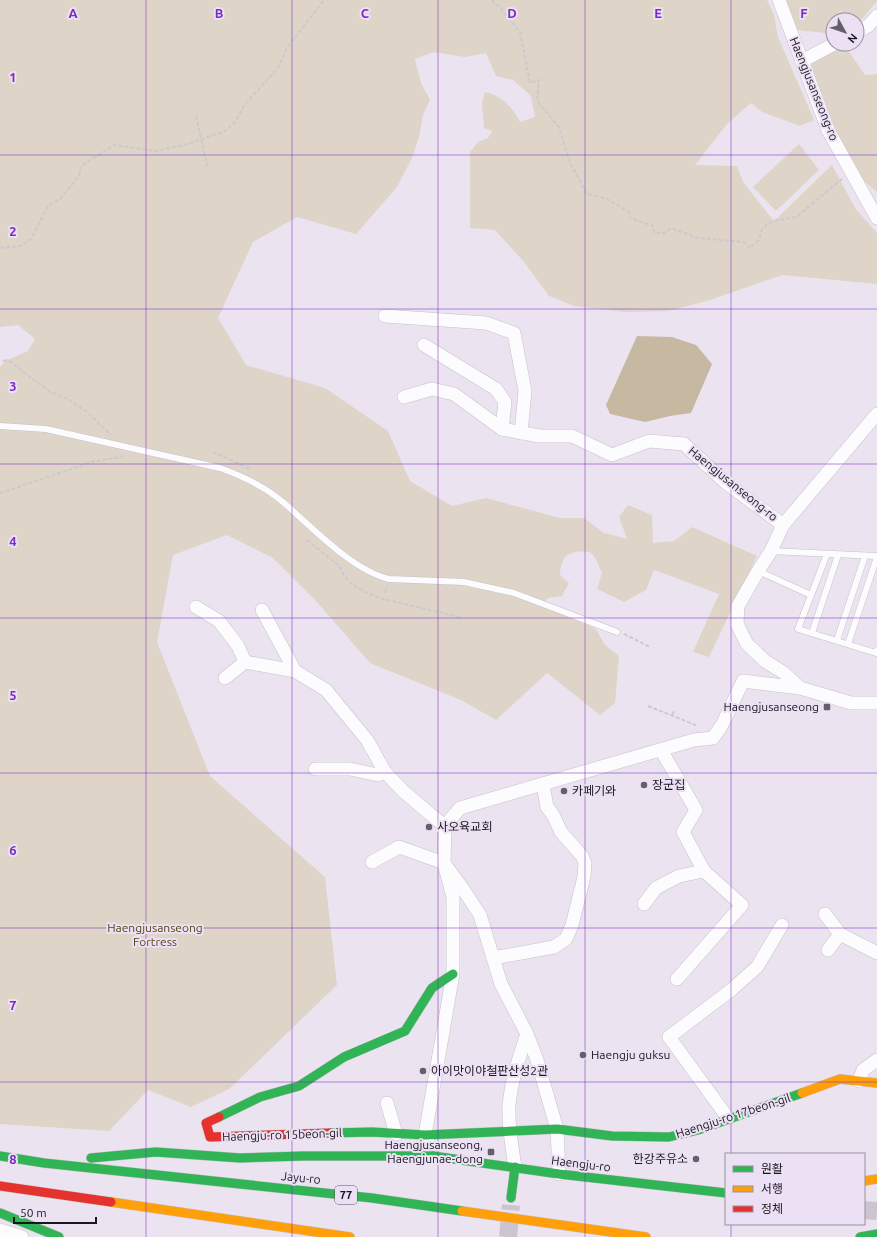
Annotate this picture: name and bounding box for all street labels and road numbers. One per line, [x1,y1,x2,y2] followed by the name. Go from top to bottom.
[788,35,841,143] street label: Haengjusanseong-ro
[686,444,780,523] street label: Haengjusanseong-ro
[674,1091,792,1140] street label: Haengju-ro 17beon-gil
[222,1126,342,1143] street label: Haengju-ro 15beon-gil
[551,1153,612,1174] street label: Haengju-ro
[281,1169,321,1186] street label: Jayu-ro
[335,1186,357,1204] road number: 77

